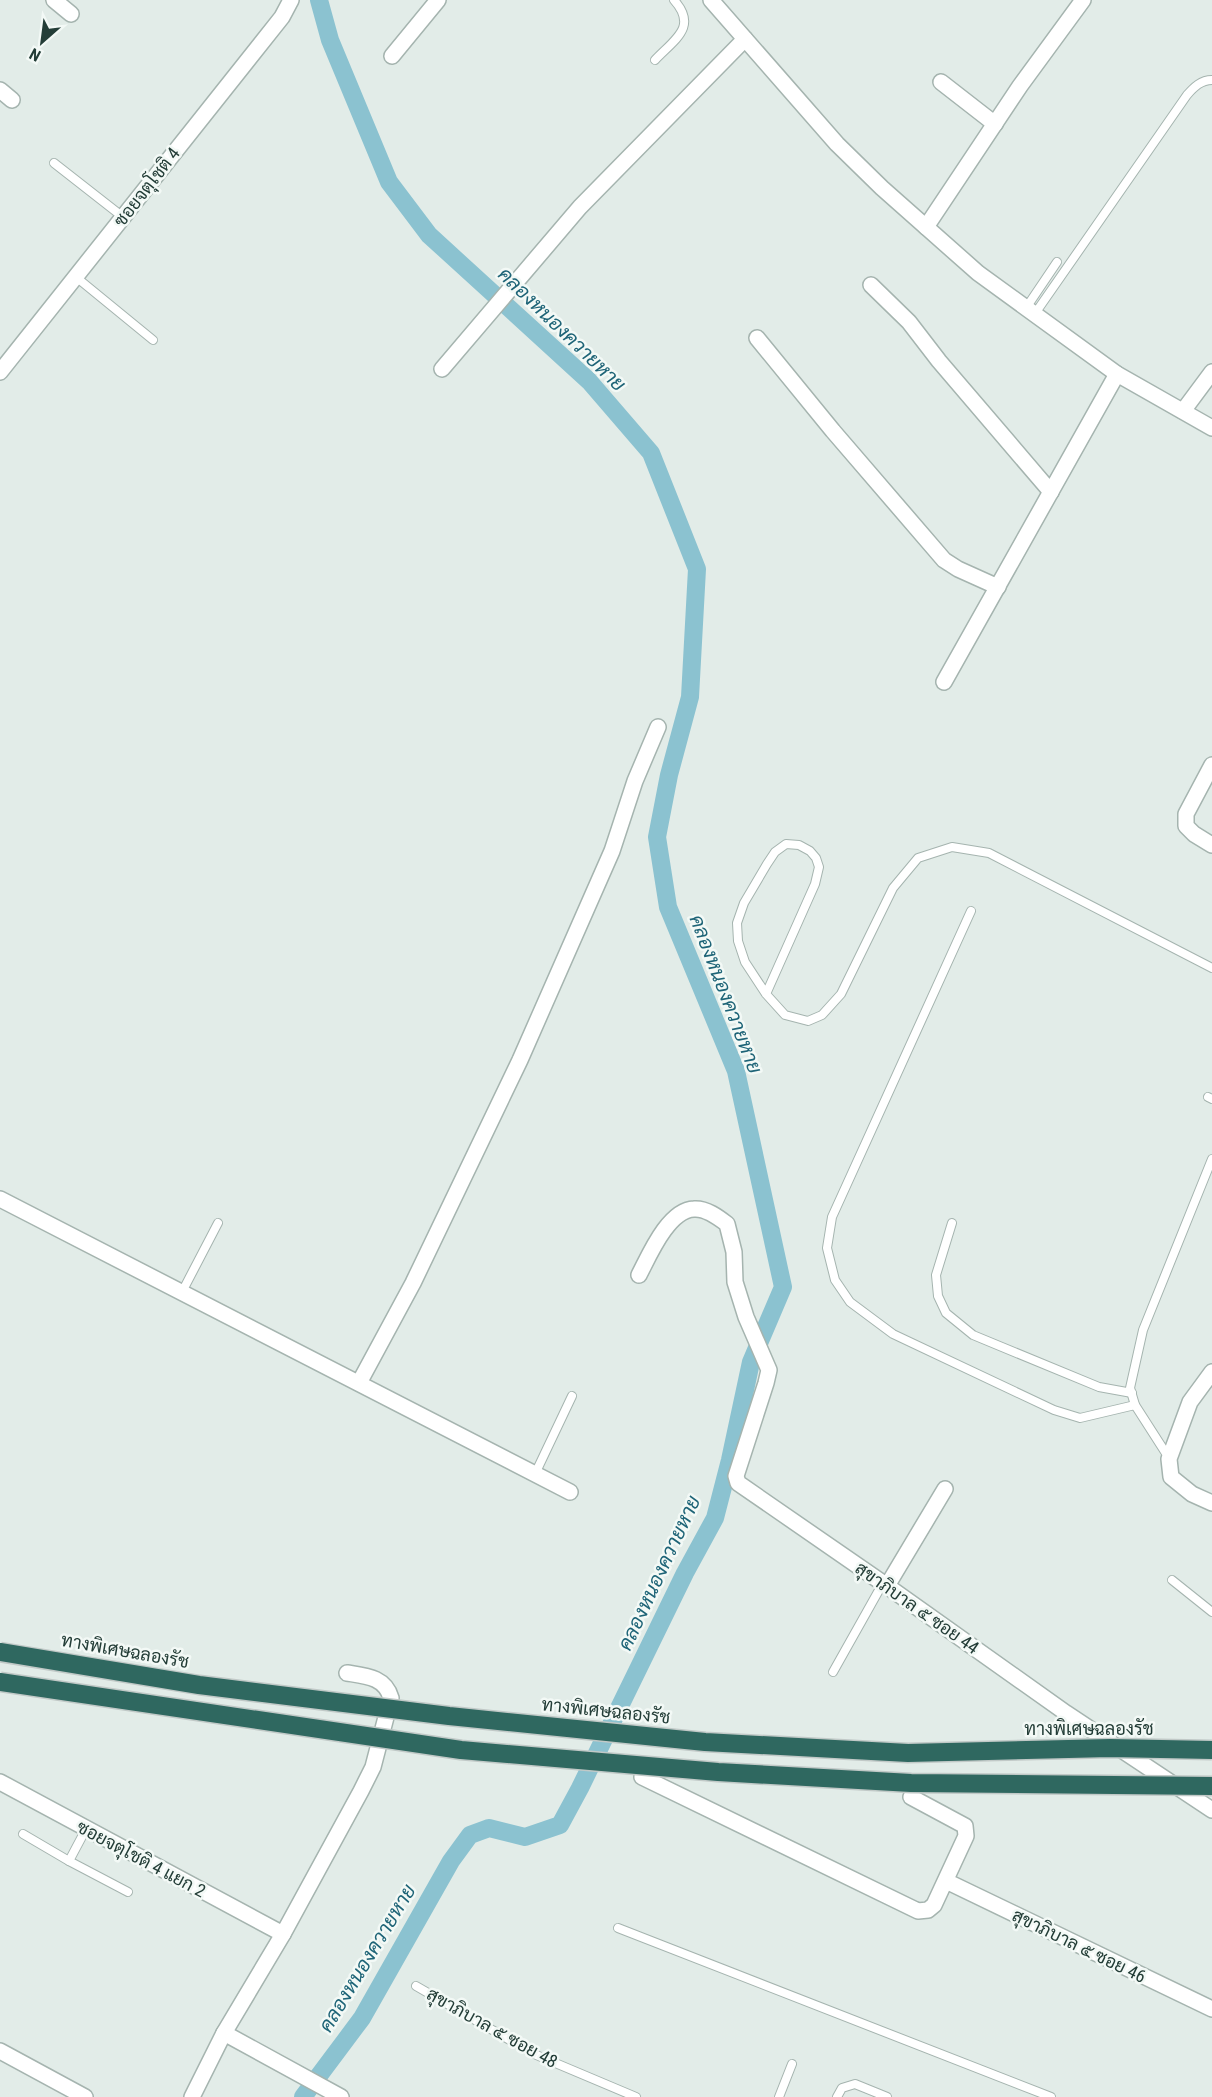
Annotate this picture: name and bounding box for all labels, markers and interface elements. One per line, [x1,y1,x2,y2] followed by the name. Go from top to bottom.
[12,12,72,72] north arrow
[26,44,44,65] text: N
[108,142,186,232] street label: ซอยจตุโชติ 4
[493,262,631,396] water label: คลองหนองควายหาย
[685,911,768,1077] water label: คลองหนองควายหาย
[613,1491,706,1654] water label: คลองหนองควายหาย
[850,1557,983,1660] street label: สุขาภิบาล ๕ ซอย 44
[60,1629,191,1672] street label: ทางพิเศษฉลองรัช
[541,1693,672,1728] street label: ทางพิเศษฉลองรัช
[1024,1718,1154,1739] street label: ทางพิเศษฉลองรัช
[72,1814,210,1903] street label: ซอยจตุโชติ 4 แยก 2
[313,1879,421,2036] water label: คลองหนองควายหาย
[1008,1904,1149,1989] street label: สุขาภิบาล ๕ ซอย 46
[422,1983,561,2074] street label: สุขาภิบาล ๕ ซอย 48

